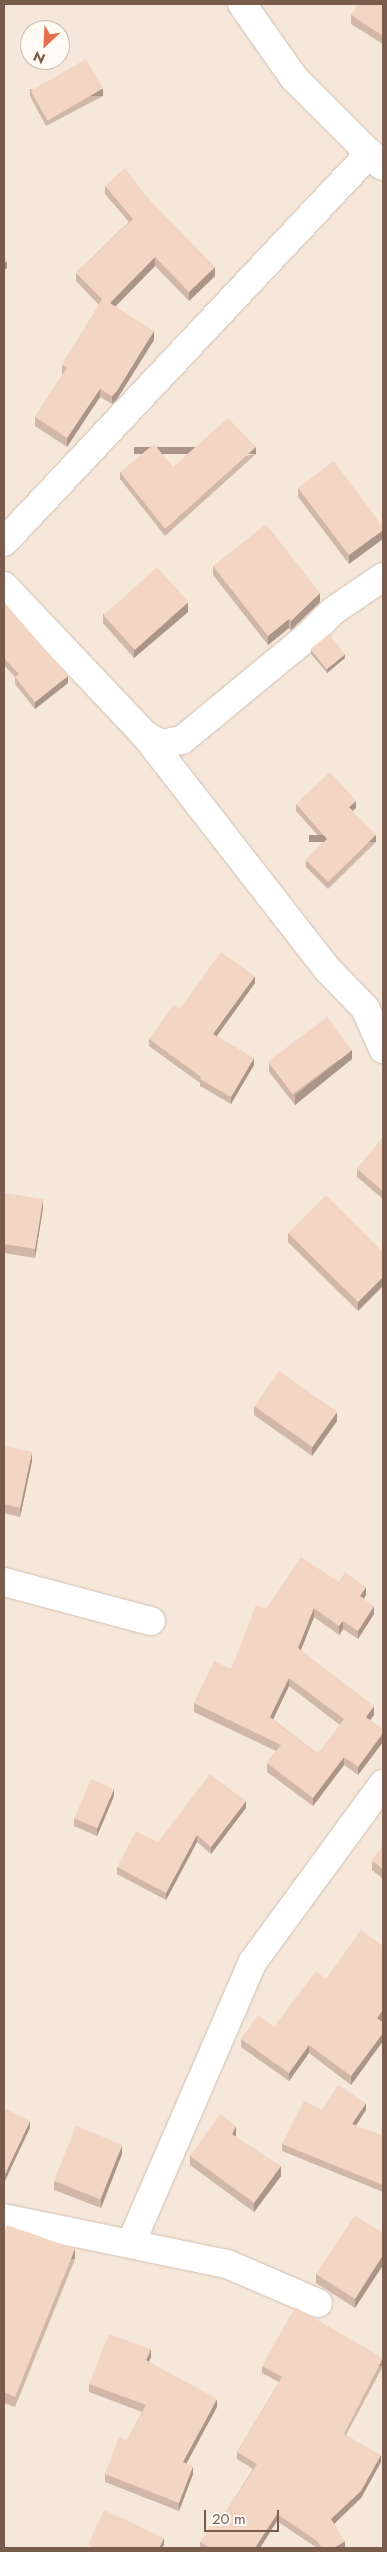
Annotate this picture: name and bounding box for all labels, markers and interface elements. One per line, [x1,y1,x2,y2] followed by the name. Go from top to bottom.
[20,20,70,70] north arrow
[30,46,48,69] text: N
[207,2500,282,2532] scale bar
[212,2508,246,2530] text: 20 m

